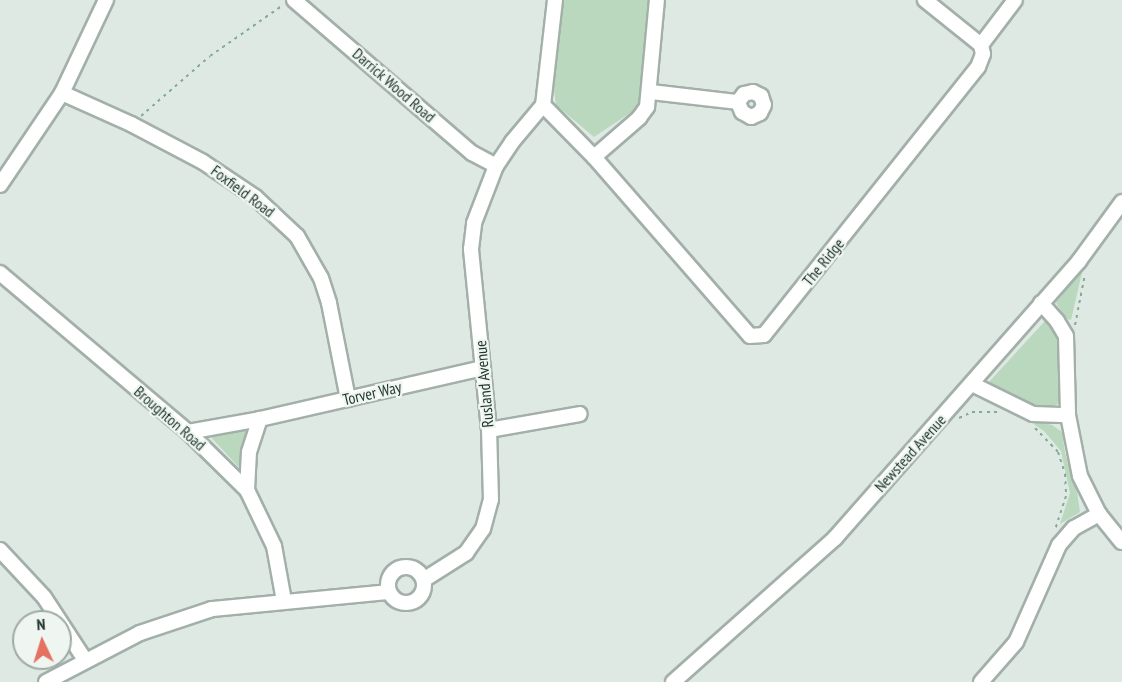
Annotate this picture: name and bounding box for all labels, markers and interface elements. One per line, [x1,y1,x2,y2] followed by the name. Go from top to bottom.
[348,44,440,126] street label: Darrick Wood Road
[207,161,279,221] street label: Foxfield Road
[798,234,848,290] street label: The Ridge
[471,339,497,429] street label: Rusland Avenue
[341,377,403,409] street label: Torver Way
[130,382,210,454] street label: Broughton Road
[870,410,950,496] street label: Newstead Avenue
[12,610,72,670] north arrow
[36,614,46,634] text: N

